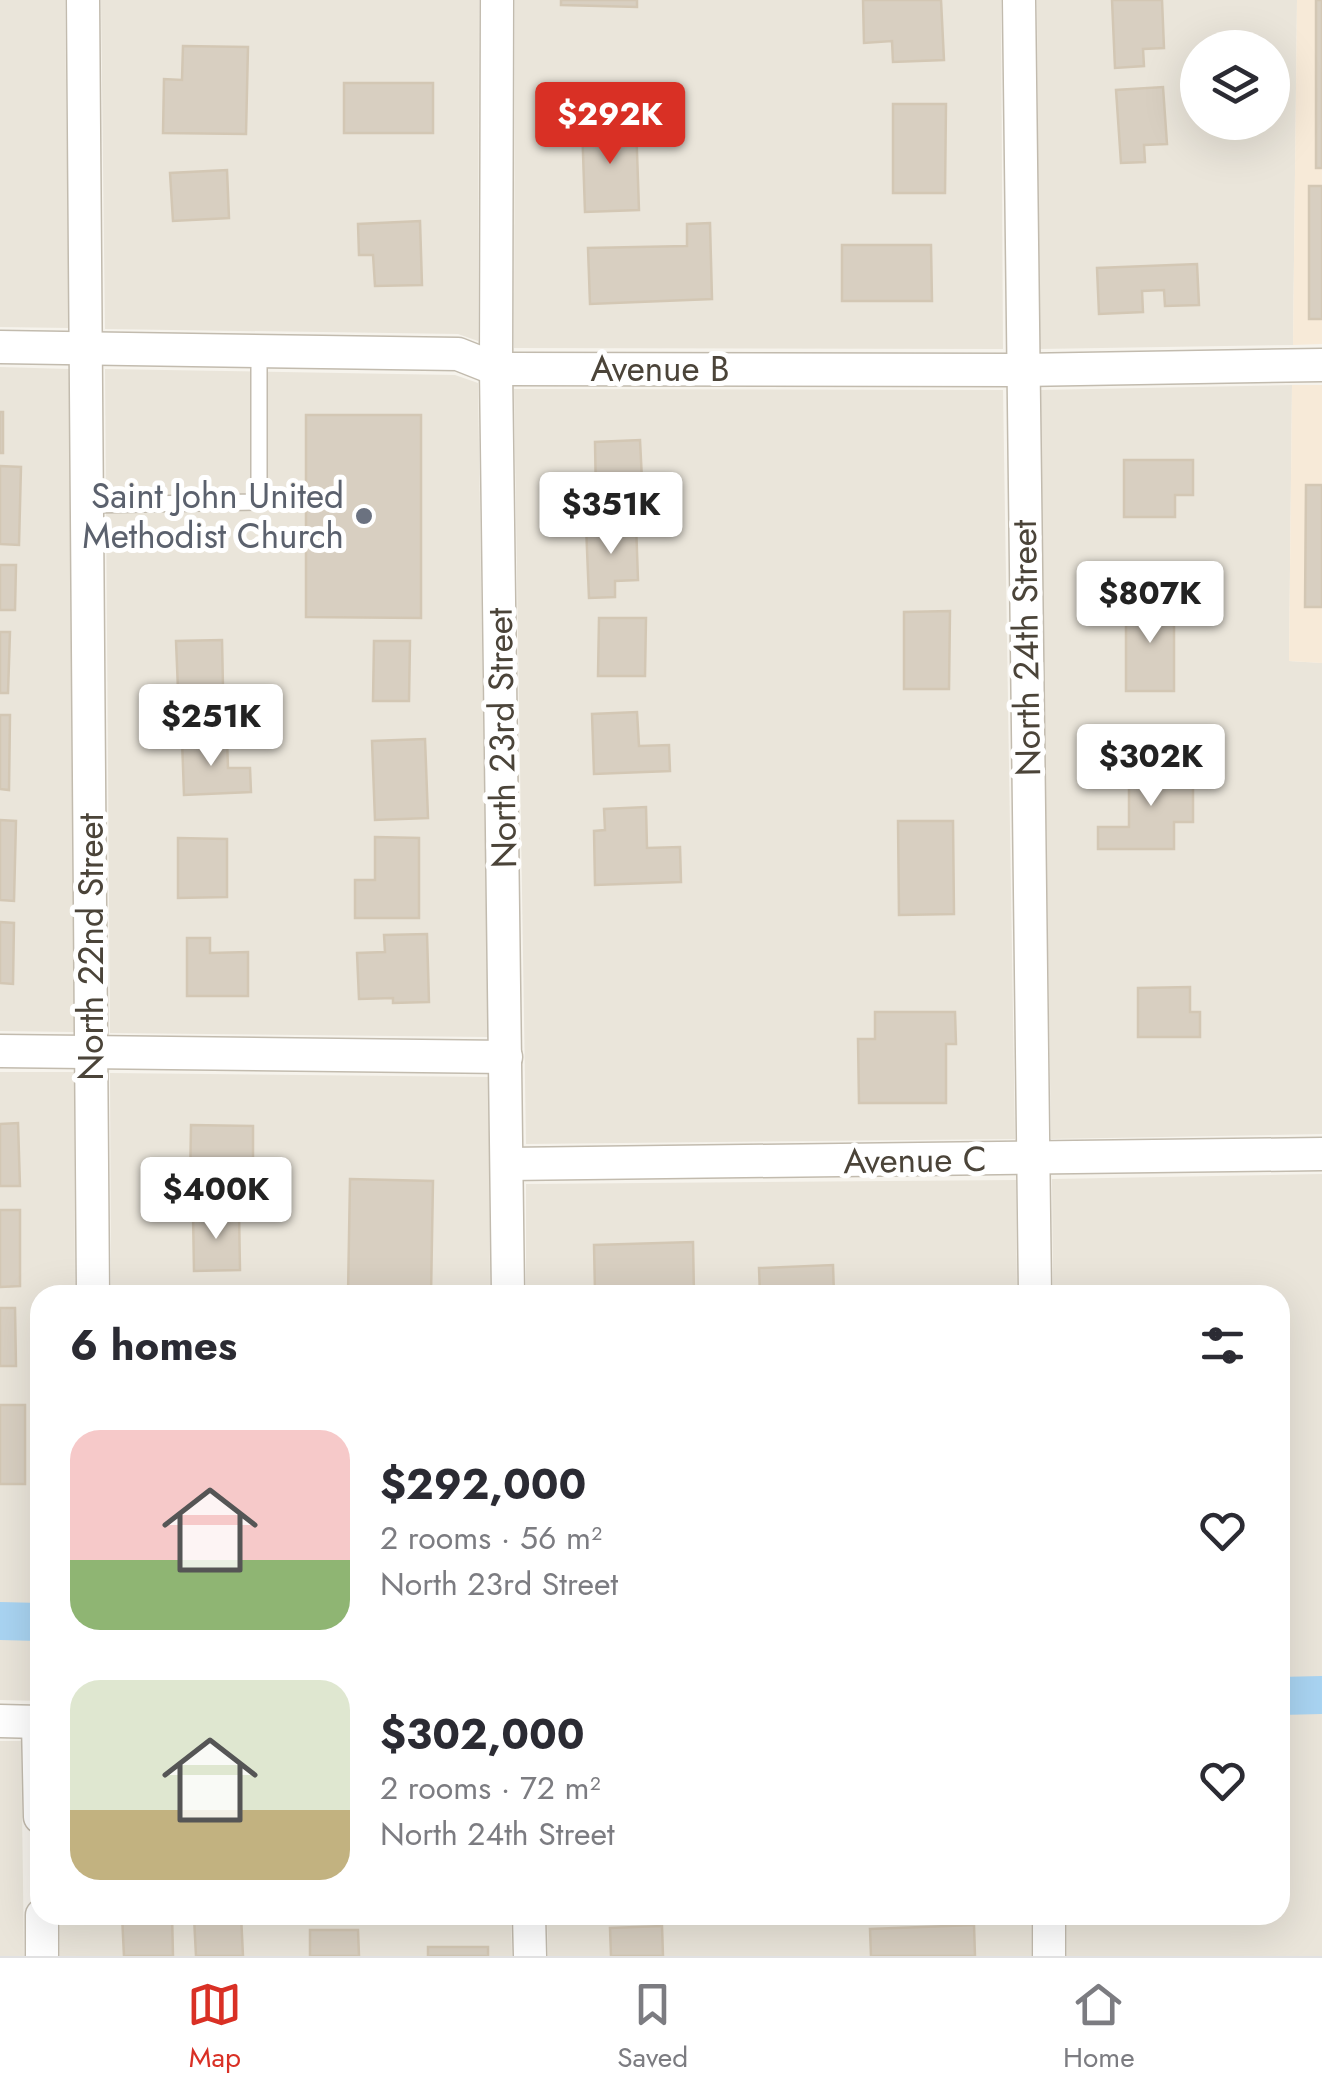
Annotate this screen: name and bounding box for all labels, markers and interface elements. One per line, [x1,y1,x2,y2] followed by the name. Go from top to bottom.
[1180,30,1290,140] map controls
[1180,30,1290,140] button: layers
[540,82,680,167] pin: $292K
[557,91,663,137] text: $292K
[590,344,730,394] street label: Avenue B
[82,471,344,561] place label: Saint John United Methodist Church
[541,472,681,557] pin: $351K
[561,481,661,527] text: $351K
[353,505,375,527] marker: Saint John United Methodist Church
[999,519,1053,777] street label: North 24th Street
[1080,561,1220,646] pin: $807K
[1099,570,1201,616] text: $807K
[475,607,529,869] street label: North 23rd Street
[141,684,281,769] pin: $251K
[161,693,261,739] text: $251K
[1081,724,1221,809] pin: $302K
[1099,733,1203,779] text: $302K
[66,813,116,1081] street label: North 22nd Street
[843,1134,987,1186] street label: Avenue C
[146,1157,286,1242] pin: $400K
[163,1166,269,1212] text: $400K
[70,1315,237,1376] text: 6 homes
[1195,1318,1250,1373] icon: filters
[380,1454,586,1515] text: $292,000
[150,1470,270,1590] icon: home
[1195,1503,1250,1558] icon: heart
[380,1515,602,1561] text: 2 rooms · 56 m²
[380,1561,618,1607] text: North 23rd Street
[380,1704,585,1765] text: $302,000
[150,1720,270,1840] icon: home
[1195,1753,1250,1808] icon: heart
[380,1765,601,1811] text: 2 rooms · 72 m²
[380,1811,615,1857] text: North 24th Street
[187,1977,242,2078] tab: Map
[617,1977,688,2078] tab: Saved
[1063,1977,1135,2078] tab: Home

